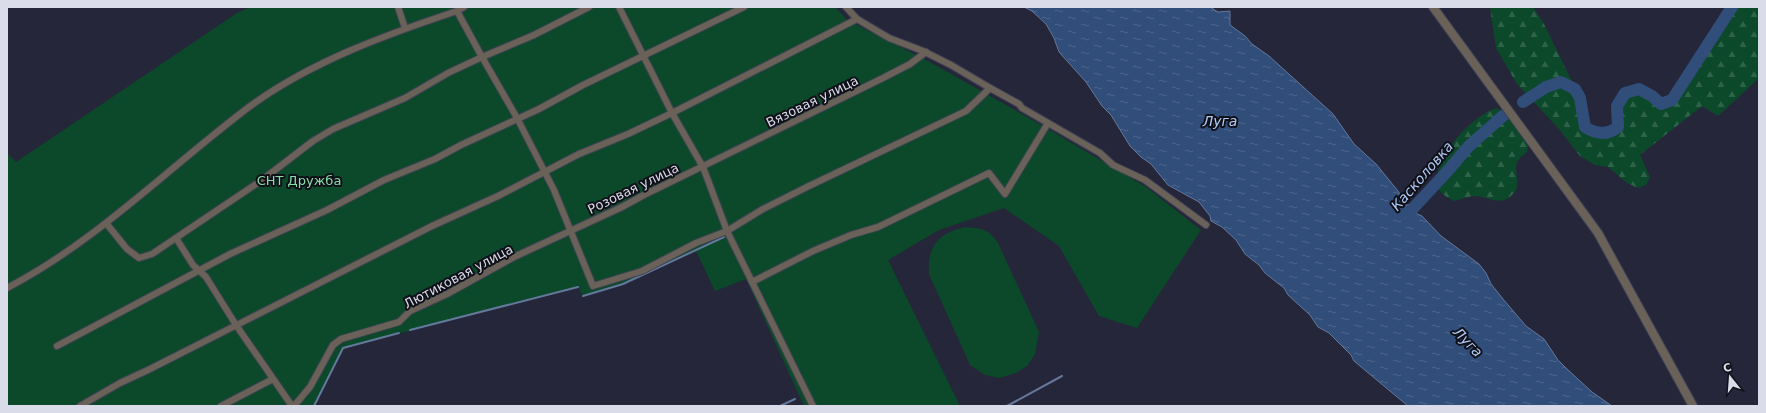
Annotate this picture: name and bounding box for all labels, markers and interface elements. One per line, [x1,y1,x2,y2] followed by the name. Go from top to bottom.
[764,73,861,130] street label: Вязовая улица
[1202,113,1237,129] water label: Луга
[1388,138,1456,214] water label: Касколовка
[585,160,681,217] street label: Розовая улица
[257,173,341,188] park label: СНТ Дружба
[401,241,515,312] street label: Лютиковая улица
[1449,323,1486,360] water label: Луга
[1710,357,1750,397] north arrow
[1721,361,1733,375] text: С

